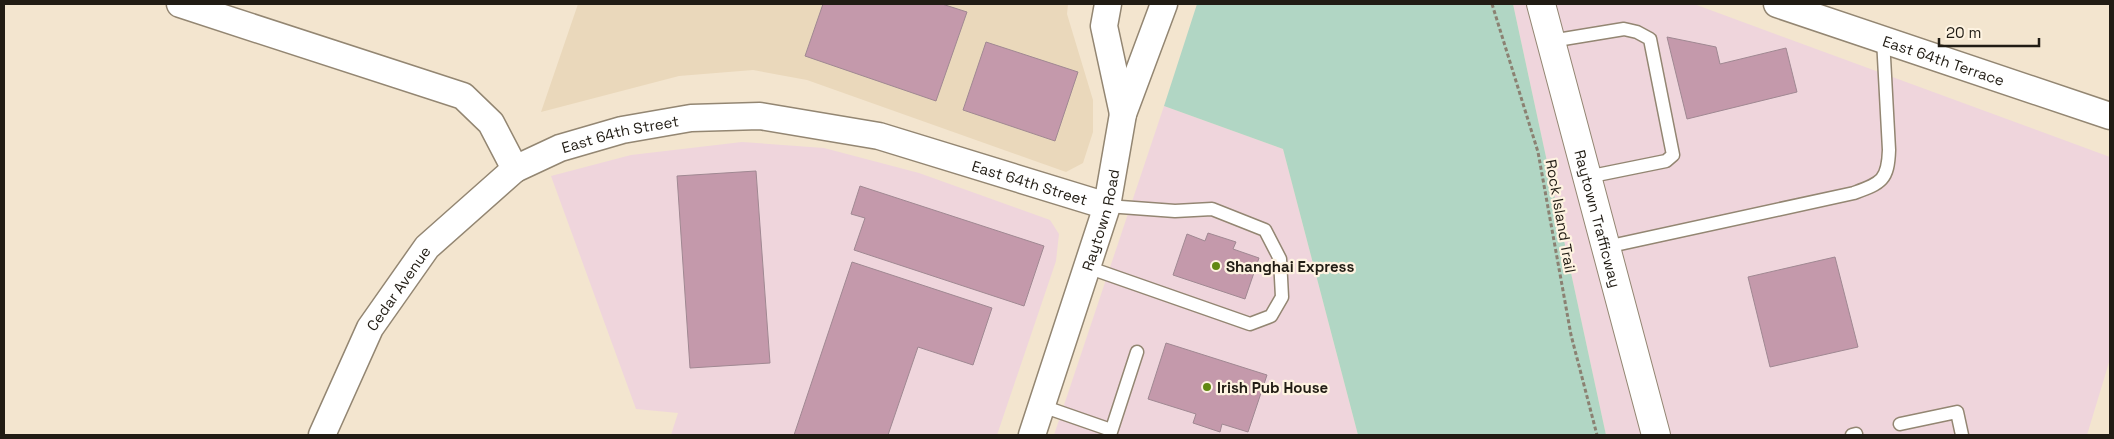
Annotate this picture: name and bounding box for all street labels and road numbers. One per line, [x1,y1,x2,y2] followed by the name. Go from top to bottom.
[1880,31,2007,89] street label: East 64th Terrace
[559,111,680,157] street label: East 64th Street
[1571,147,1626,290] street label: Raytown Trafficway
[970,156,1090,209] street label: East 64th Street
[1542,158,1580,274] street label: Rock Island Trail
[1077,168,1123,273] street label: Raytown Road
[362,242,434,334] street label: Cedar Avenue

